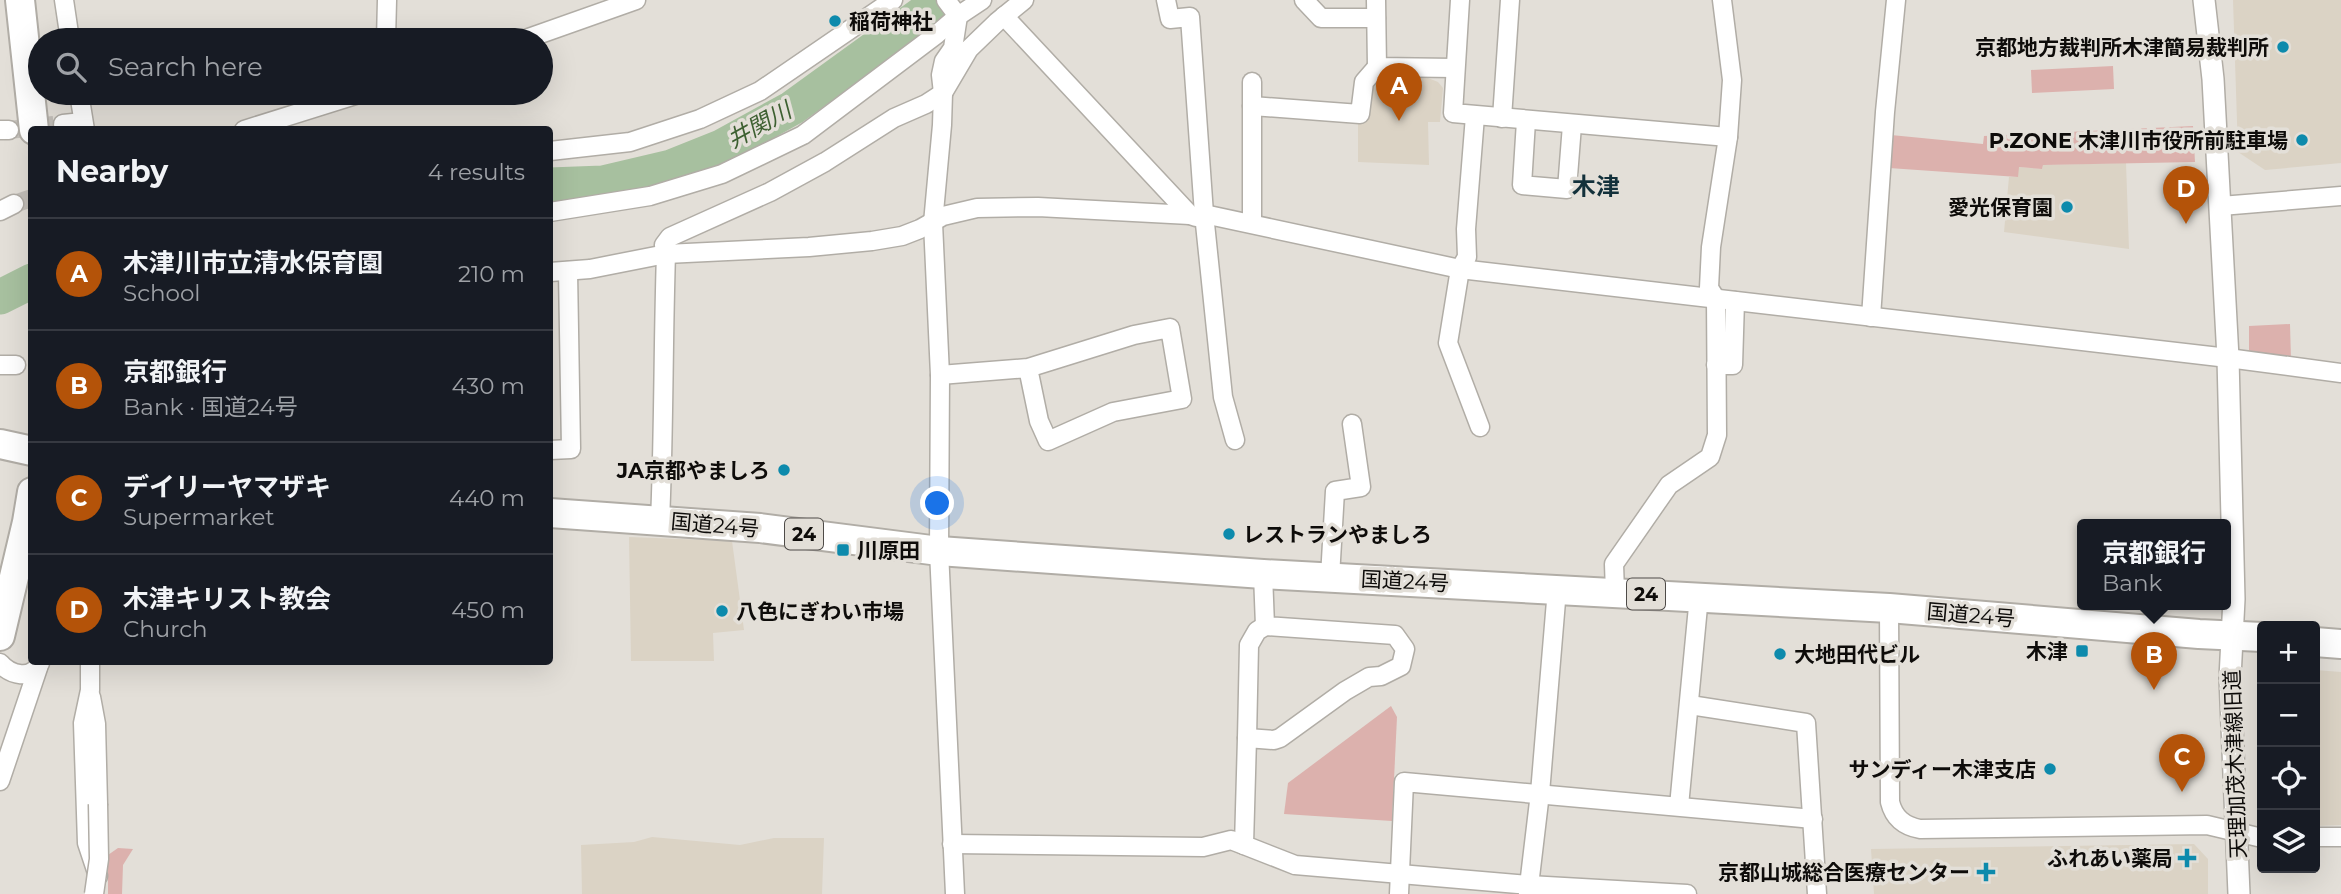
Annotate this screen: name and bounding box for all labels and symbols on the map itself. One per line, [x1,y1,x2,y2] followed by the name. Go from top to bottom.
[849,9,933,34] place label: 稲荷神社
[827,13,843,29] marker: 稲荷神社
[1975,35,2269,60] place label: 京都地方裁判所木津簡易裁判所
[2275,39,2291,55] marker: 京都地方裁判所木津簡易裁判所
[1376,63,1422,121] pin: A
[722,95,799,154] water label: 井関川
[1989,128,2288,153] place label: P.ZONE 木津川市役所前駐車場
[2294,132,2310,148] marker: P.ZONE 木津川市役所前駐車場
[2163,166,2209,224] pin: D
[1572,172,1620,201] district label: 木津
[1948,195,2053,220] place label: 愛光保育園
[2059,199,2075,215] marker: 愛光保育園
[616,458,770,483] place label: JA京都やましろ
[776,462,792,478] marker: JA京都やましろ
[920,486,954,520] your location
[670,509,760,541] street label: 国道24号
[785,519,823,550] road number: 24
[1243,522,1432,547] place label: レストランやましろ
[1221,526,1237,542] marker: レストランやましろ
[857,538,920,563] place label: 川原田
[835,542,851,558] marker: 川原田
[1360,566,1450,596] street label: 国道24号
[1627,579,1665,610] road number: 24
[736,599,904,624] place label: 八色にぎわい市場
[1926,599,2016,631] street label: 国道24号
[714,603,730,619] marker: 八色にぎわい市場
[2131,632,2177,690] pin: B
[2026,639,2068,664] place label: 木津
[1794,642,1920,667] place label: 大地田代ビル
[2074,643,2090,659] marker: 木津
[1772,646,1788,662] marker: 大地田代ビル
[2219,669,2251,859] street label: 天理加茂木津線旧道
[2159,734,2205,792] pin: C
[1848,757,2036,782] place label: サンディー木津支店
[2042,761,2058,777] marker: サンディー木津支店
[2047,846,2173,871] place label: ふれあい薬局
[2179,850,2195,866] marker: ふれあい薬局
[1718,860,1970,885] place label: 京都山城総合医療センター
[1976,862,1996,882] marker: 京都山城総合医療センター

